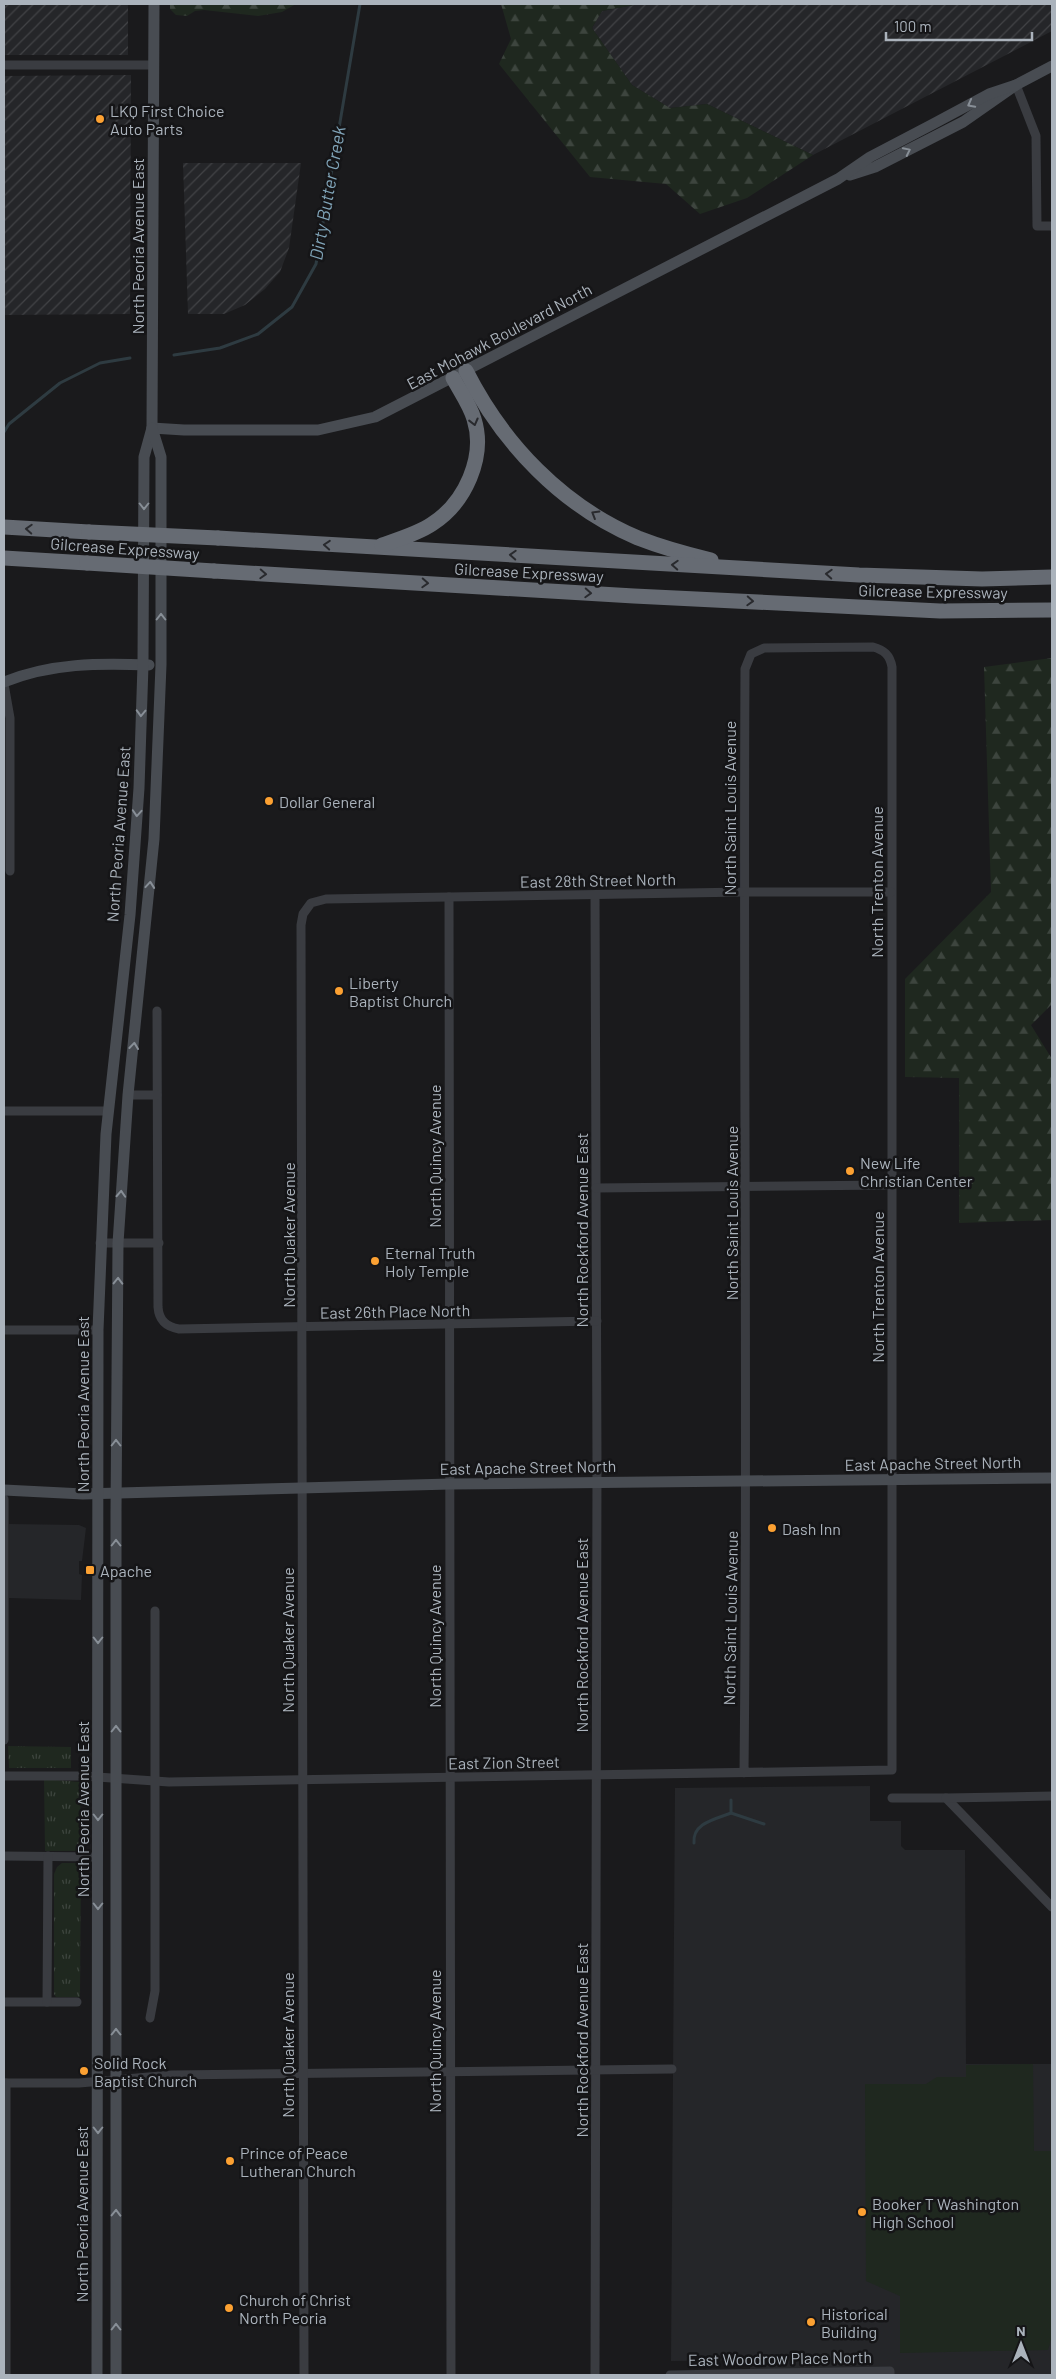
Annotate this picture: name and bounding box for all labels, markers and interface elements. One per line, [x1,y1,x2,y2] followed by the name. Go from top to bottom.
[886,10,1032,42] scale bar
[894,17,932,35] text: 100 m
[967,97,976,107] one-way arrow
[110,101,225,138] place label: LKQ First Choice Auto Parts
[94,113,106,125] marker: LKQ First Choice Auto Parts
[304,124,350,262] water label: Dirty Butter Creek
[902,147,911,157] one-way arrow
[128,158,147,334] street label: North Peoria Avenue East
[403,279,595,393] street label: East Mohawk Boulevard North
[468,417,479,426] one-way arrow
[139,502,149,510] one-way arrow
[591,511,600,521] one-way arrow
[25,523,33,534] one-way arrow
[50,533,201,563] street label: Gilcrease Expressway
[323,539,331,550] one-way arrow
[509,550,517,561] one-way arrow
[454,559,605,585] street label: Gilcrease Expressway
[671,559,679,570] one-way arrow
[259,568,267,579] one-way arrow
[824,568,832,579] one-way arrow
[422,578,430,589] one-way arrow
[858,580,1008,602] street label: Gilcrease Expressway
[584,587,592,598] one-way arrow
[746,596,754,607] one-way arrow
[156,612,166,620] one-way arrow
[136,710,147,718] one-way arrow
[720,721,739,895] street label: North Saint Louis Avenue
[102,745,134,923] street label: North Peoria Avenue East
[279,792,375,811] place label: Dollar General
[263,795,275,807] marker: Dollar General
[867,806,886,958] street label: North Trenton Avenue
[131,809,142,817] one-way arrow
[520,869,676,891] street label: East 28th Street North
[145,880,156,888] one-way arrow
[349,973,452,1010] place label: Liberty Baptist Church
[333,985,345,997] marker: Liberty Baptist Church
[128,1042,139,1050] one-way arrow
[425,1084,444,1228] street label: North Quincy Avenue
[722,1126,741,1300] street label: North Saint Louis Avenue
[572,1133,591,1327] street label: North Rockford Avenue East
[860,1153,973,1190] place label: New Life Christian Center
[279,1162,298,1308] street label: North Quaker Avenue
[844,1165,856,1177] marker: New Life Christian Center
[116,1190,127,1198] one-way arrow
[868,1211,887,1363] street label: North Trenton Avenue
[385,1243,475,1280] place label: Eternal Truth Holy Temple
[369,1255,381,1267] marker: Eternal Truth Holy Temple
[113,1276,123,1284] one-way arrow
[320,1300,470,1322] street label: East 26th Place North
[73,1316,92,1492] street label: North Peoria Avenue East
[111,1439,121,1446] one-way arrow
[844,1452,1022,1474] street label: East Apache Street North
[439,1456,617,1478] street label: East Apache Street North
[782,1519,841,1538] place label: Dash Inn
[766,1522,778,1534] marker: Dash Inn
[719,1531,741,1705] street label: North Saint Louis Avenue
[572,1538,591,1732] street label: North Rockford Avenue East
[111,1539,121,1546] one-way arrow
[100,1561,152,1580] place label: Apache
[84,1564,96,1576] marker: Apache
[425,1564,444,1708] street label: North Quincy Avenue
[278,1567,297,1713] street label: North Quaker Avenue
[93,1636,103,1644] one-way arrow
[73,1721,92,1897] street label: North Peoria Avenue East
[111,1725,121,1732] one-way arrow
[448,1752,560,1772] street label: East Zion Street
[93,1814,103,1821] one-way arrow
[93,1902,103,1910] one-way arrow
[572,1943,591,2137] street label: North Rockford Avenue East
[425,1969,444,2113] street label: North Quincy Avenue
[278,1972,297,2118] street label: North Quaker Avenue
[111,2027,121,2035] one-way arrow
[94,2053,197,2090] place label: Solid Rock Baptist Church
[78,2065,90,2077] marker: Solid Rock Baptist Church
[72,2126,91,2302] street label: North Peoria Avenue East
[93,2127,103,2135] one-way arrow
[240,2143,356,2180] place label: Prince of Peace Lutheran Church
[224,2155,236,2167] marker: Prince of Peace Lutheran Church
[872,2194,1019,2231] place label: Booker T Washington High School
[856,2206,868,2218] marker: Booker T Washington High School
[111,2209,121,2217] one-way arrow
[239,2290,351,2327] place label: Church of Christ North Peoria
[223,2302,235,2314] marker: Church of Christ North Peoria
[821,2304,888,2341] place label: Historical Building
[805,2316,817,2328] marker: Historical Building
[996,2319,1046,2369] north arrow
[111,2322,121,2330] one-way arrow
[1016,2322,1026,2339] text: N
[688,2347,872,2369] street label: East Woodrow Place North

